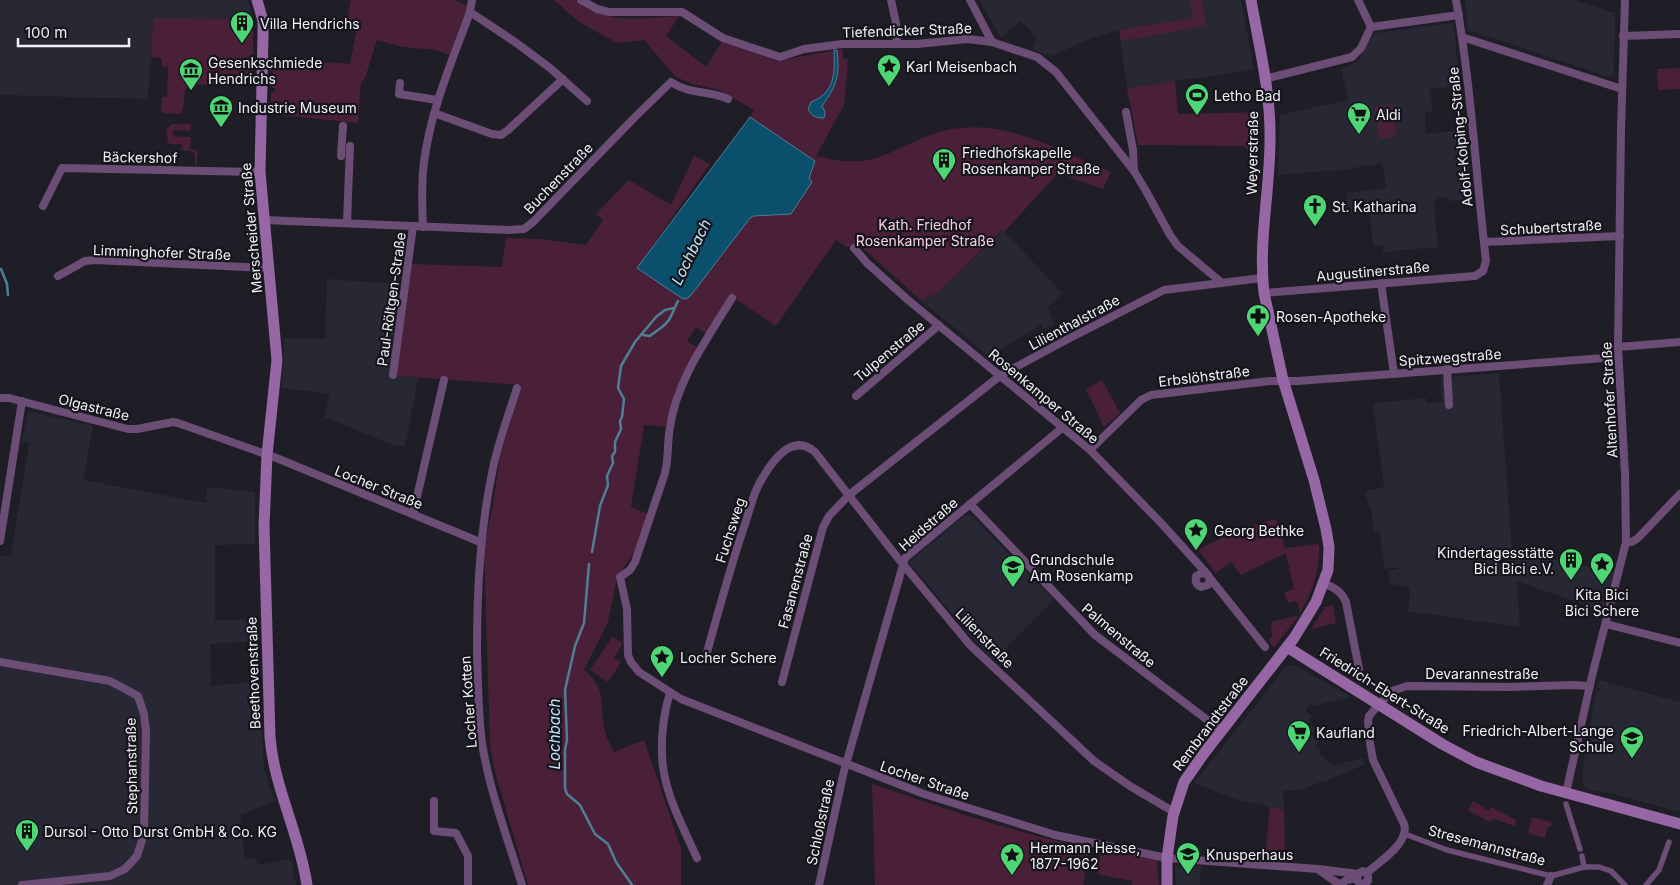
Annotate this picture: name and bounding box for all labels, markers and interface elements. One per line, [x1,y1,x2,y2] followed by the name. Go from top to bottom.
[229,10,255,44] building icon: Villa Hendrichs
[18,15,129,47] scale bar
[260,15,360,32] place label: Villa Hendrichs
[842,19,972,41] street label: Tiefendicker Straße
[25,23,67,42] text: 100 m
[876,53,902,87] place icon: Karl Meisenbach
[208,54,322,87] place label: Gesenkschmiede Hendrichs
[178,57,204,91] museum icon: Gesenkschmiede Hendrichs
[906,58,1017,75] place label: Karl Meisenbach
[1444,66,1476,208] street label: Adolf-Kolping-Straße
[1184,82,1210,116] sports icon: Letho Bad
[1214,87,1281,104] place label: Letho Bad
[208,94,234,128] museum icon: Industrie Museum
[238,99,357,116] place label: Industrie Museum
[1346,101,1372,135] supermarket icon: Aldi
[1376,106,1401,123] place label: Aldi
[1243,111,1261,195] street label: Weyerstraße
[520,139,596,217] street label: Buchenstraße
[962,144,1100,177] place label: Friedhofskapelle Rosenkamper Straße
[931,147,957,181] building icon: Friedhofskapelle Rosenkamper Straße
[102,148,178,166] street label: Bäckershof
[237,162,265,294] street label: Merscheider Straße
[1302,193,1328,227] church icon: St. Katharina
[1332,198,1417,215] place label: St. Katharina
[667,216,715,288] water label: Lochbach
[856,216,994,249] park label: Kath. Friedhof Rosenkamper Straße
[1500,216,1602,238] street label: Schubertstraße
[373,231,409,367] street label: Paul-Röltgen-Straße
[93,241,231,263] street label: Limminghofer Straße
[1316,258,1430,284] street label: Augustinerstraße
[1026,291,1122,353] street label: Lilienthalstraße
[1245,303,1271,337] pharmacy icon: Rosen-Apotheke
[1276,308,1386,325] place label: Rosen-Apotheke
[850,317,928,385] street label: Tulpenstraße
[1597,341,1621,459] street label: Altenhofer Straße
[986,345,1102,447] street label: Rosenkamper Straße
[1398,345,1502,369] street label: Spitzwegstraße
[1157,362,1251,390] street label: Erbslöhstraße
[57,390,131,424] street label: Olgastraße
[332,462,426,512] street label: Locher Straße
[895,494,961,554] street label: Heidstraße
[711,495,749,565] street label: Fuchsweg
[1183,517,1209,551] place icon: Georg Bethke
[1214,522,1304,539] place label: Georg Bethke
[774,532,816,630] street label: Fasanenstraße
[1437,544,1554,577] place label: Kindertagesstätte Bici Bici e.V.
[1558,547,1584,581] building icon: Kindertagesstätte Bici Bici e.V.
[1030,551,1133,584] place label: Grundschule Am Rosenkamp
[1589,551,1615,585] place icon: Kita Bici Bici Schere
[1000,554,1026,588] school or university icon: Grundschule Am Rosenkamp
[1565,586,1639,619] place label: Kita Bici Bici Schere
[1079,599,1159,671] street label: Palmenstraße
[952,605,1018,671] street label: Lilienstraße
[243,617,263,729] street label: Beethovenstraße
[1317,643,1453,737] street label: Friedrich-Ebert-Straße
[649,644,675,678] place icon: Locher Schere
[680,649,777,666] place label: Locher Schere
[456,655,480,749] street label: Locher Kotten
[1425,665,1539,682] street label: Devarannestraße
[1169,672,1251,774] street label: Rembrandtstraße
[545,698,564,769] water label: Lochbach
[122,718,140,814] street label: Stephanstraße
[1286,719,1312,753] supermarket icon: Kaufland
[1463,722,1614,755] place label: Friedrich-Albert-Lange Schule
[1316,724,1375,741] place label: Kaufland
[1619,725,1645,759] school or university icon: Friedrich-Albert-Lange Schule
[878,757,972,803] street label: Locher Straße
[803,777,837,867] street label: Schloßstraße
[14,818,40,852] building icon: Dursol - Otto Durst GmbH & Co. KG
[1426,821,1548,869] street label: Stresemannstraße
[44,823,277,840] place label: Dursol - Otto Durst GmbH & Co. KG
[1030,839,1140,872] place label: Hermann Hesse, 1877-1962
[1175,841,1201,875] school or university icon: Knusperhaus
[999,842,1025,876] place icon: Hermann Hesse, 1877-1962
[1206,846,1293,863] place label: Knusperhaus

